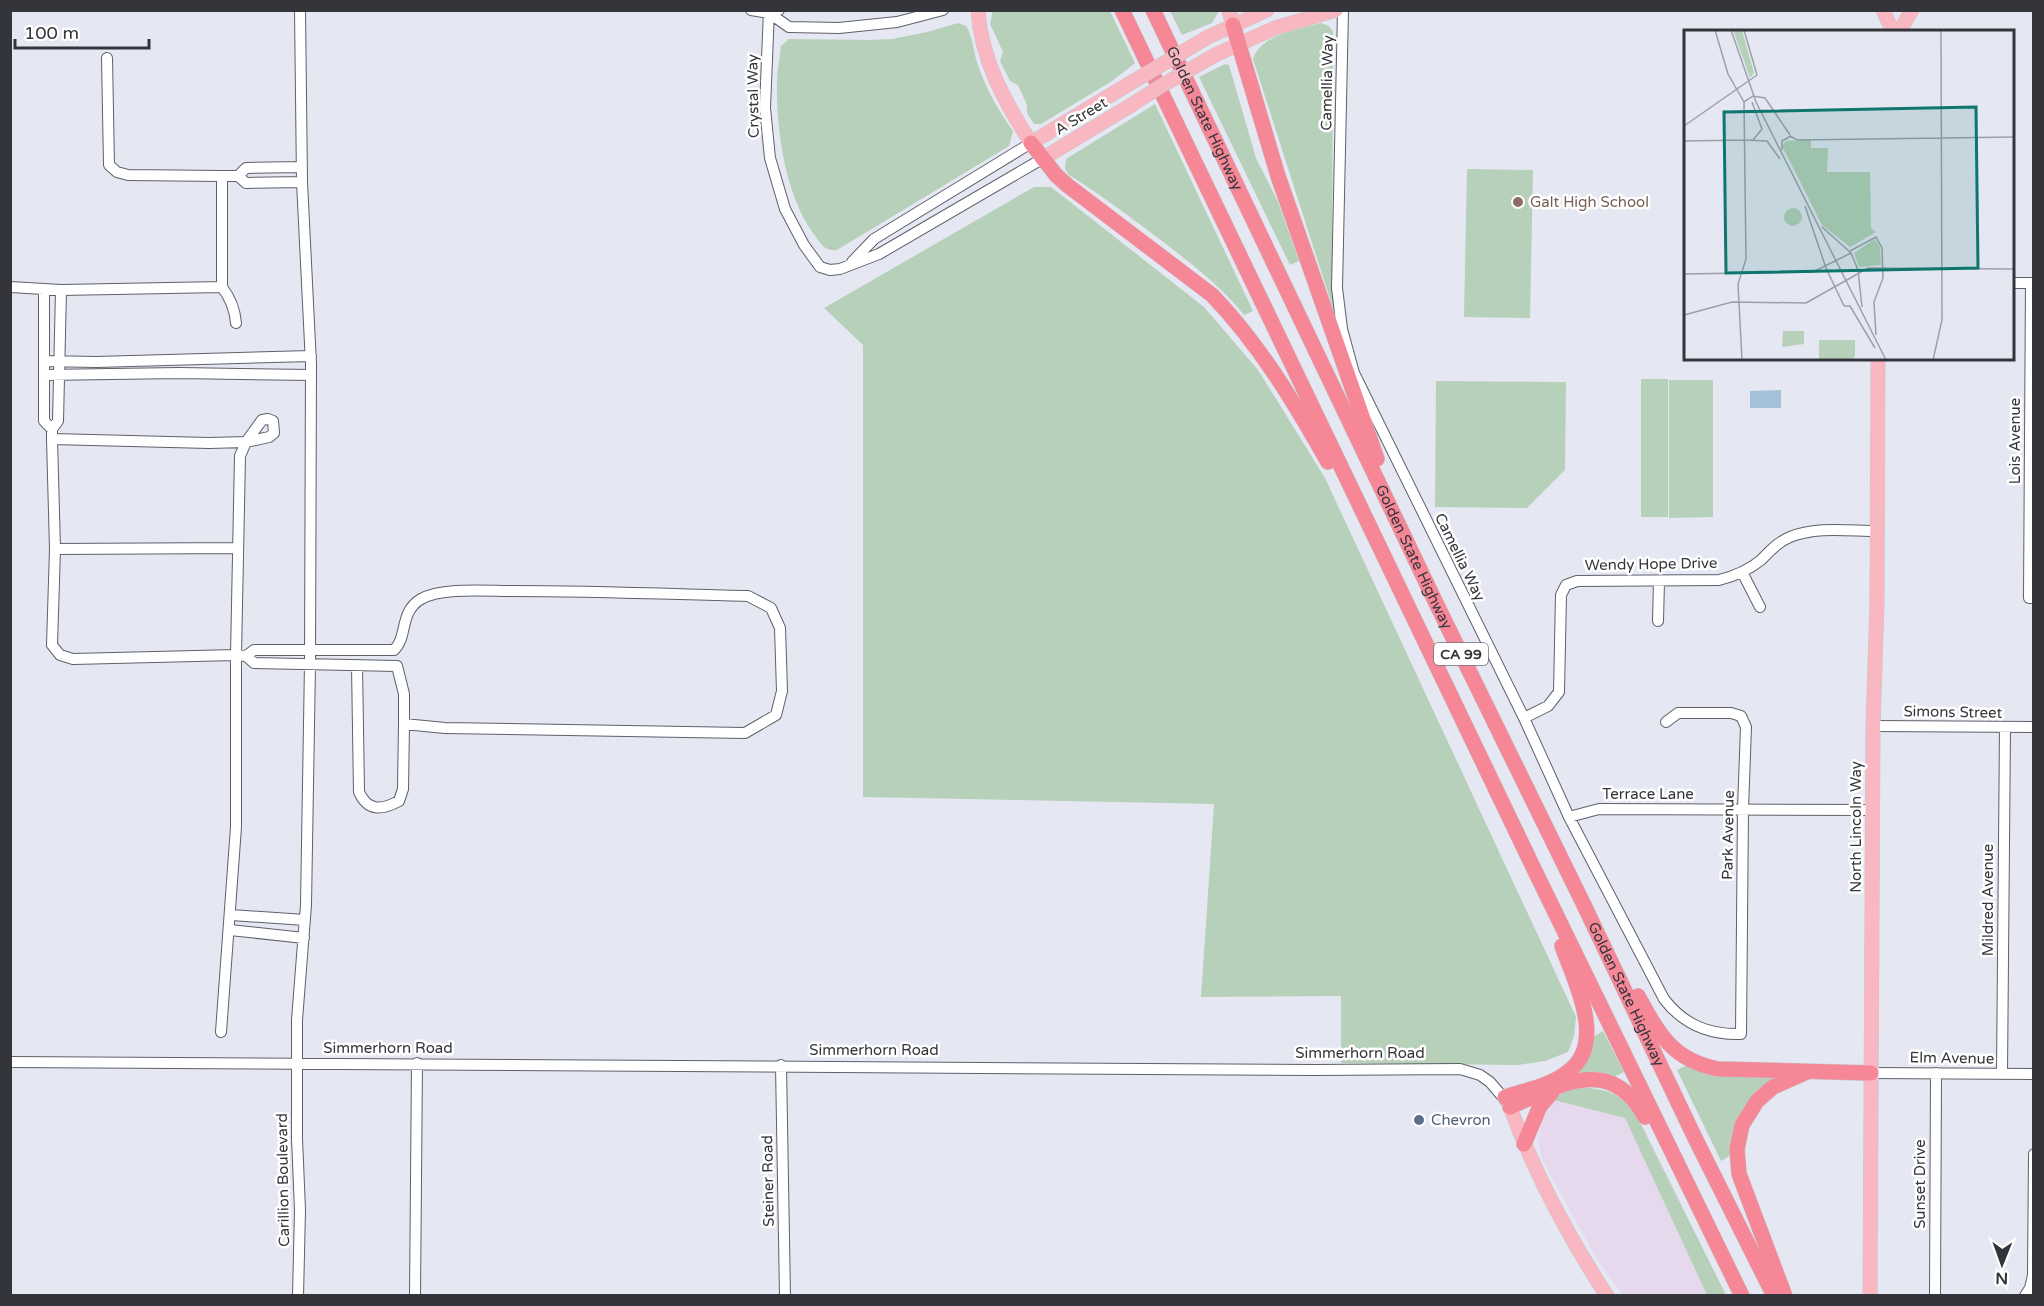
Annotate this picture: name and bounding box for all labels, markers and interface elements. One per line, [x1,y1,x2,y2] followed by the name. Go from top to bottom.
[15,12,148,50] scale bar
[24,22,79,44] text: 100 m
[1684,30,2014,360] inset map
[1317,35,1337,131] street label: Camellia Way
[1163,43,1247,193] street label: Golden State Highway
[743,54,763,138] street label: Crystal Way
[1052,93,1111,139] street label: A Street
[1530,193,1649,211] place label: Galt High School
[1511,195,1525,209] marker: Galt High School
[2006,398,2024,484] street label: Lois Avenue
[1372,482,1456,632] street label: Golden State Highway
[1431,510,1489,604] street label: Camellia Way
[1585,554,1717,574] street label: Wendy Hope Drive
[1434,643,1488,665] road number: CA 99
[1903,702,2003,722] street label: Simons Street
[1847,761,1865,893] street label: North Lincoln Way
[1602,785,1694,803] street label: Terrace Lane
[1718,790,1738,880] street label: Park Avenue
[1979,844,1997,956] street label: Mildred Avenue
[1584,919,1668,1069] street label: Golden State Highway
[323,1039,453,1057] street label: Simmerhorn Road
[809,1041,939,1059] street label: Simmerhorn Road
[1295,1044,1425,1062] street label: Simmerhorn Road
[1910,1048,1994,1068] street label: Elm Avenue
[1431,1111,1491,1129] place label: Chevron
[273,1113,293,1247] street label: Carillion Boulevard
[1412,1113,1426,1127] marker: Chevron
[758,1135,778,1227] street label: Steiner Road
[1911,1139,1929,1229] street label: Sunset Drive
[1972,1234,2032,1294] north arrow
[1995,1268,2008,1288] text: N

